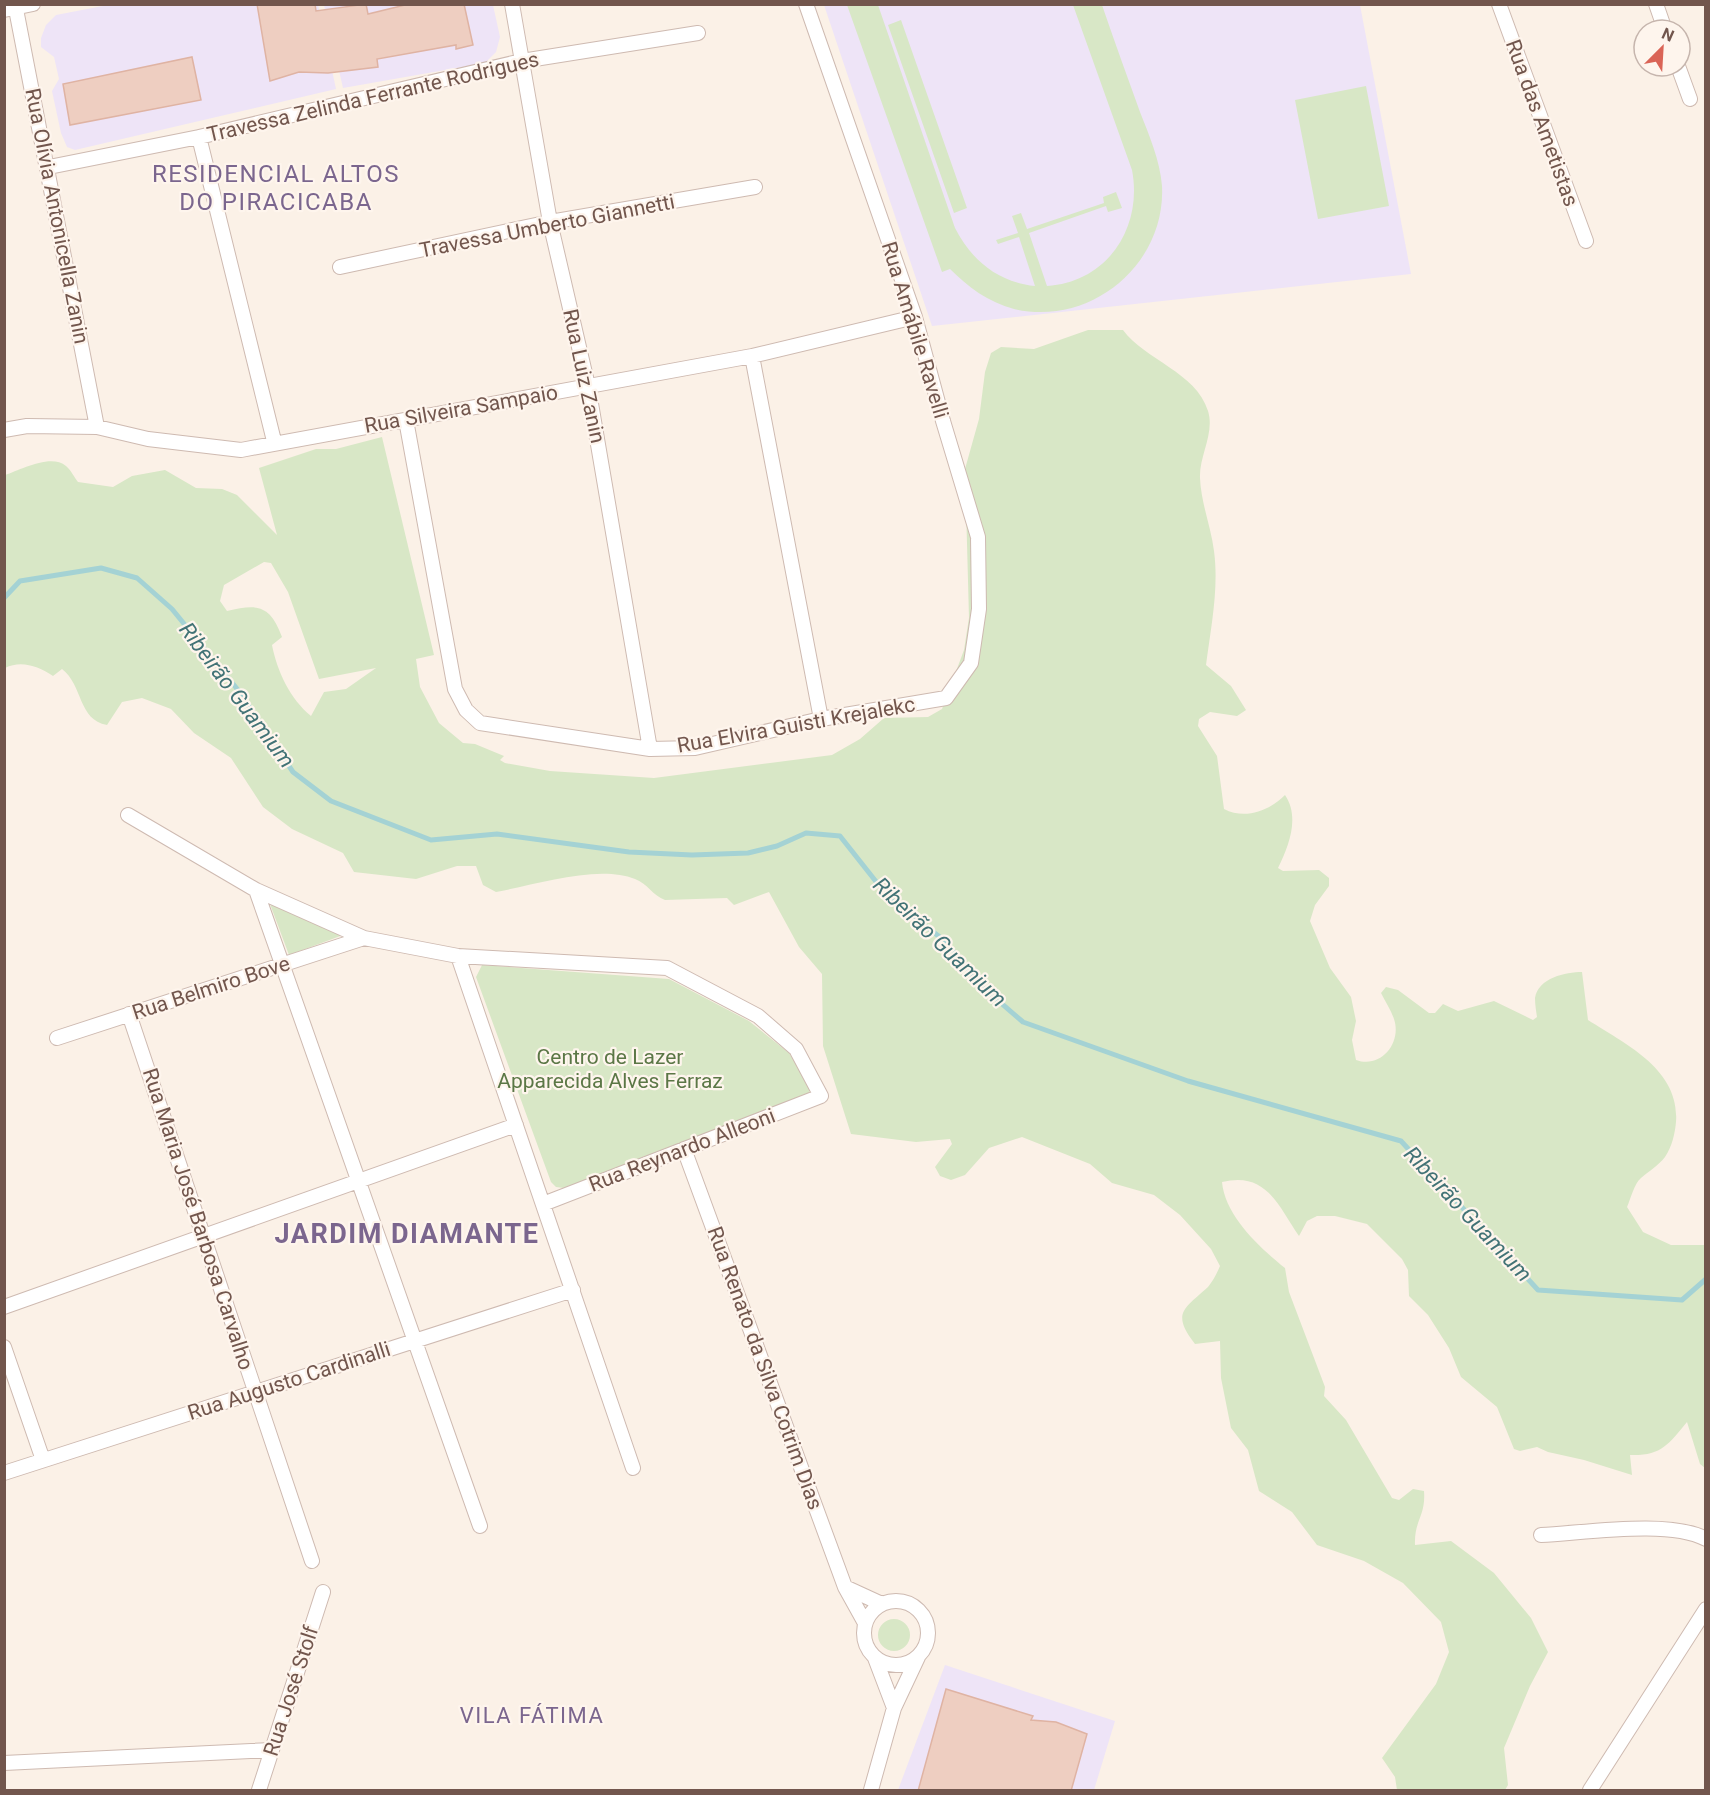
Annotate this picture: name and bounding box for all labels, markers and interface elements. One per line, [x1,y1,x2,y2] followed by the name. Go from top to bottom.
[1632,18,1692,78] north arrow
[1659,24,1677,46] text: N
[1501,36,1583,210] street label: Rua das Ametistas
[205,47,541,147] street label: Travessa Zelinda Ferrante Rodrigues
[20,86,94,346] street label: Rua Olívia Antonicella Zanin
[152,160,400,216] district label: RESIDENCIAL ALTOS DO PIRACICABA
[417,189,677,263] street label: Travessa Umberto Giannetti
[877,239,953,421] street label: Rua Amábile Ravelli
[558,307,610,445] street label: Rua Luiz Zanin
[362,380,560,438] street label: Rua Silveira Sampaio
[174,618,300,772] water label: Ribeirão Guamium
[675,692,917,758] street label: Rua Elvira Guisti Krejalekc
[868,872,1012,1012] water label: Ribeirão Guamium
[129,951,293,1025] street label: Rua Belmiro Bove
[497,1045,723,1093] park label: Centro de Lazer Apparecida Alves Ferraz
[138,1065,258,1373] street label: Rua Maria José Barbosa Carvalho
[585,1103,779,1197] street label: Rua Reynardo Alleoni
[1399,1141,1537,1287] water label: Ribeirão Guamium
[275,1218,539,1250] district label: JARDIM DIAMANTE
[703,1223,827,1513] street label: Rua Renato da Silva Cotrim Dias
[185,1337,393,1425] street label: Rua Augusto Cardinalli
[259,1622,324,1759] street label: Rua José Stolf
[460,1703,604,1728] district label: VILA FÁTIMA

